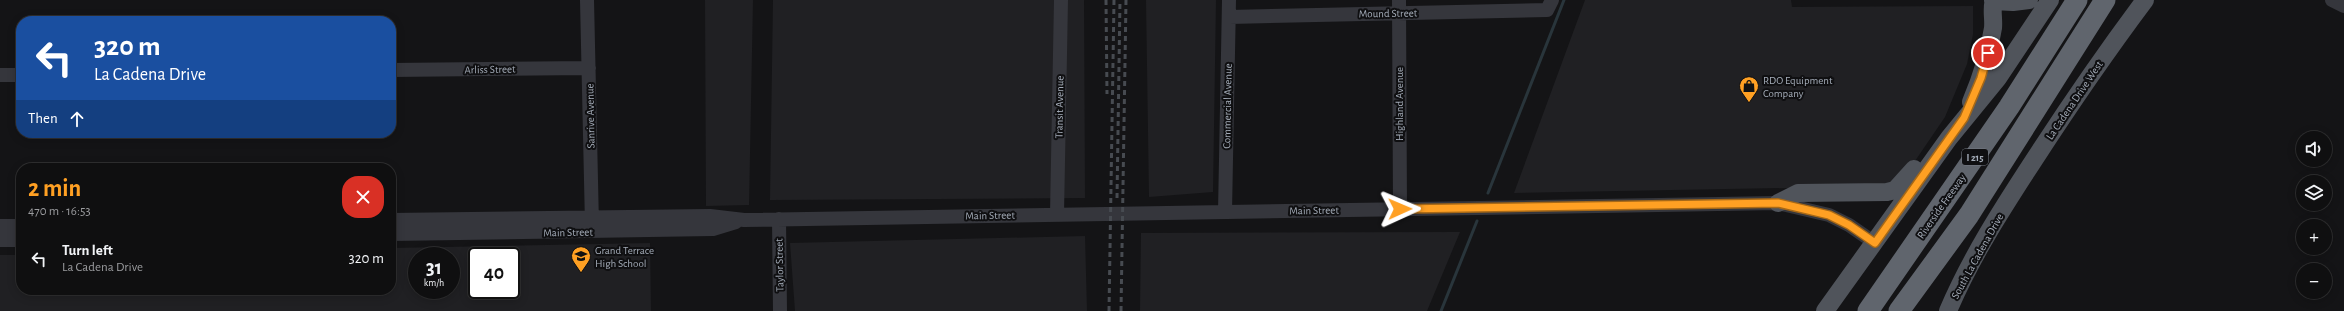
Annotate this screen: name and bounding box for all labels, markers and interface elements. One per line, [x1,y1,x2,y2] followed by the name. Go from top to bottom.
[1359,7,1418,20] street label: Mound Street
[28,32,80,84] icon: left
[94,33,161,61] text: 320 m
[1971,36,2005,70] pin
[1977,42,1999,64] icon: arrive
[2044,59,2105,142] street label: La Cadena Drive West
[1221,63,1234,149] street label: Commercial Avenue
[464,64,516,75] street label: Arliss Street
[94,66,206,84] text: La Cadena Drive
[1394,67,1405,141] street label: Highland Avenue
[1053,75,1066,139] street label: Transit Avenue
[1738,75,1760,103] shop icon: RDO Equipment Company
[1763,75,1833,99] place label: RDO Equipment Company
[584,83,597,149] street label: Sanrive Avenue
[66,108,88,130] icon: ahead
[28,111,58,126] text: Then
[2296,131,2332,299] map controls
[2296,131,2332,167] button: sound
[1962,149,1988,165] road number: I 215
[1915,172,1968,241] street label: Riverside Freeway
[2296,175,2332,211] button: layers
[342,176,384,218] button: close
[28,177,81,201] text: 2 min
[1379,188,1421,230] position arrow
[28,205,91,218] text: 470 m · 16:53
[1289,205,1339,216] street label: Main Street
[965,210,1015,221] street label: Main Street
[1949,212,2005,301] street label: South La Cadena Drive
[2296,219,2332,255] button: +
[543,227,593,238] street label: Main Street
[774,238,785,292] street label: Taylor Street
[62,243,113,258] text: Turn left
[570,245,592,273] school or university icon: Grand Terrace High School
[595,245,654,269] place label: Grand Terrace High School
[468,247,520,299] speed limit sign: 40
[28,248,50,270] icon: left
[349,251,384,266] text: 320 m
[426,258,442,278] text: 31
[62,261,143,274] text: La Cadena Drive
[2296,263,2332,299] button: −
[424,278,444,288] text: km/h

